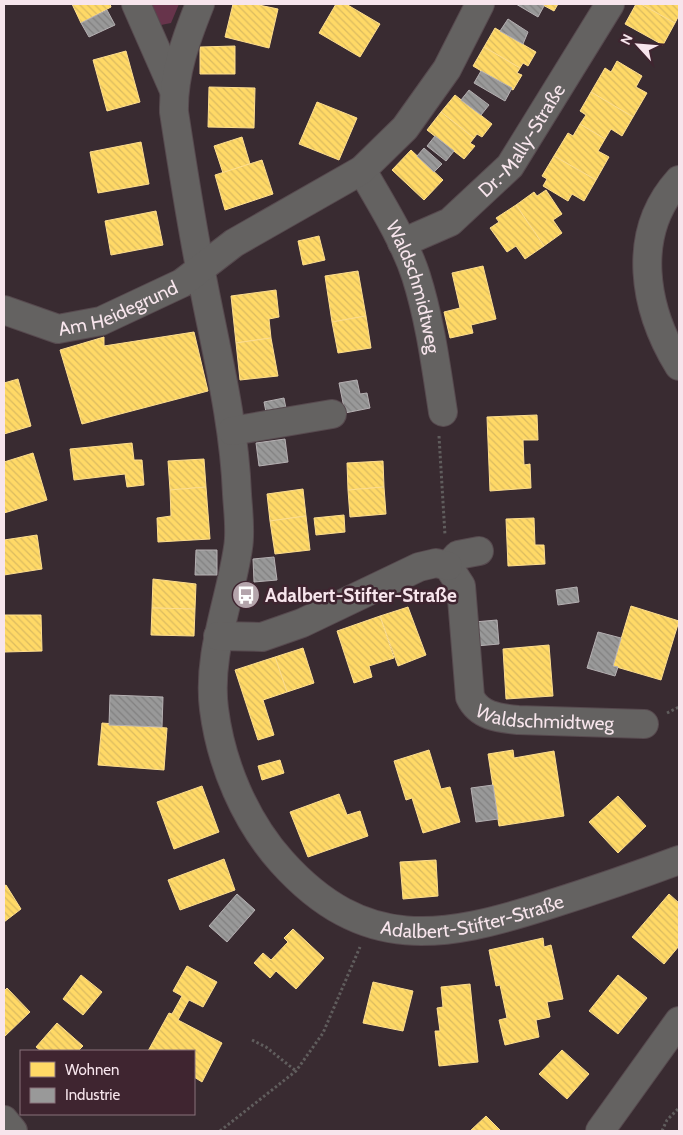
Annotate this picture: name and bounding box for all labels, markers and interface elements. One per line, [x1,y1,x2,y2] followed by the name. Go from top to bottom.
[613,20,663,70] north arrow
[616,31,637,48] text: N
[473,79,570,202] street label: Dr.-Mally-Straße
[381,216,445,356] street label: Waldschmidtweg
[56,275,181,340] street label: Am Heidegrund
[231,580,261,610] bus stop icon: Adalbert-Stifter-Straße
[265,584,457,607] place label: Adalbert-Stifter-Straße
[472,699,615,735] street label: Waldschmidtweg
[379,889,567,943] street label: Adalbert-Stifter-Straße
[20,1050,195,1115] legend
[65,1061,119,1079] text: Wohnen
[65,1086,120,1104] text: Industrie

